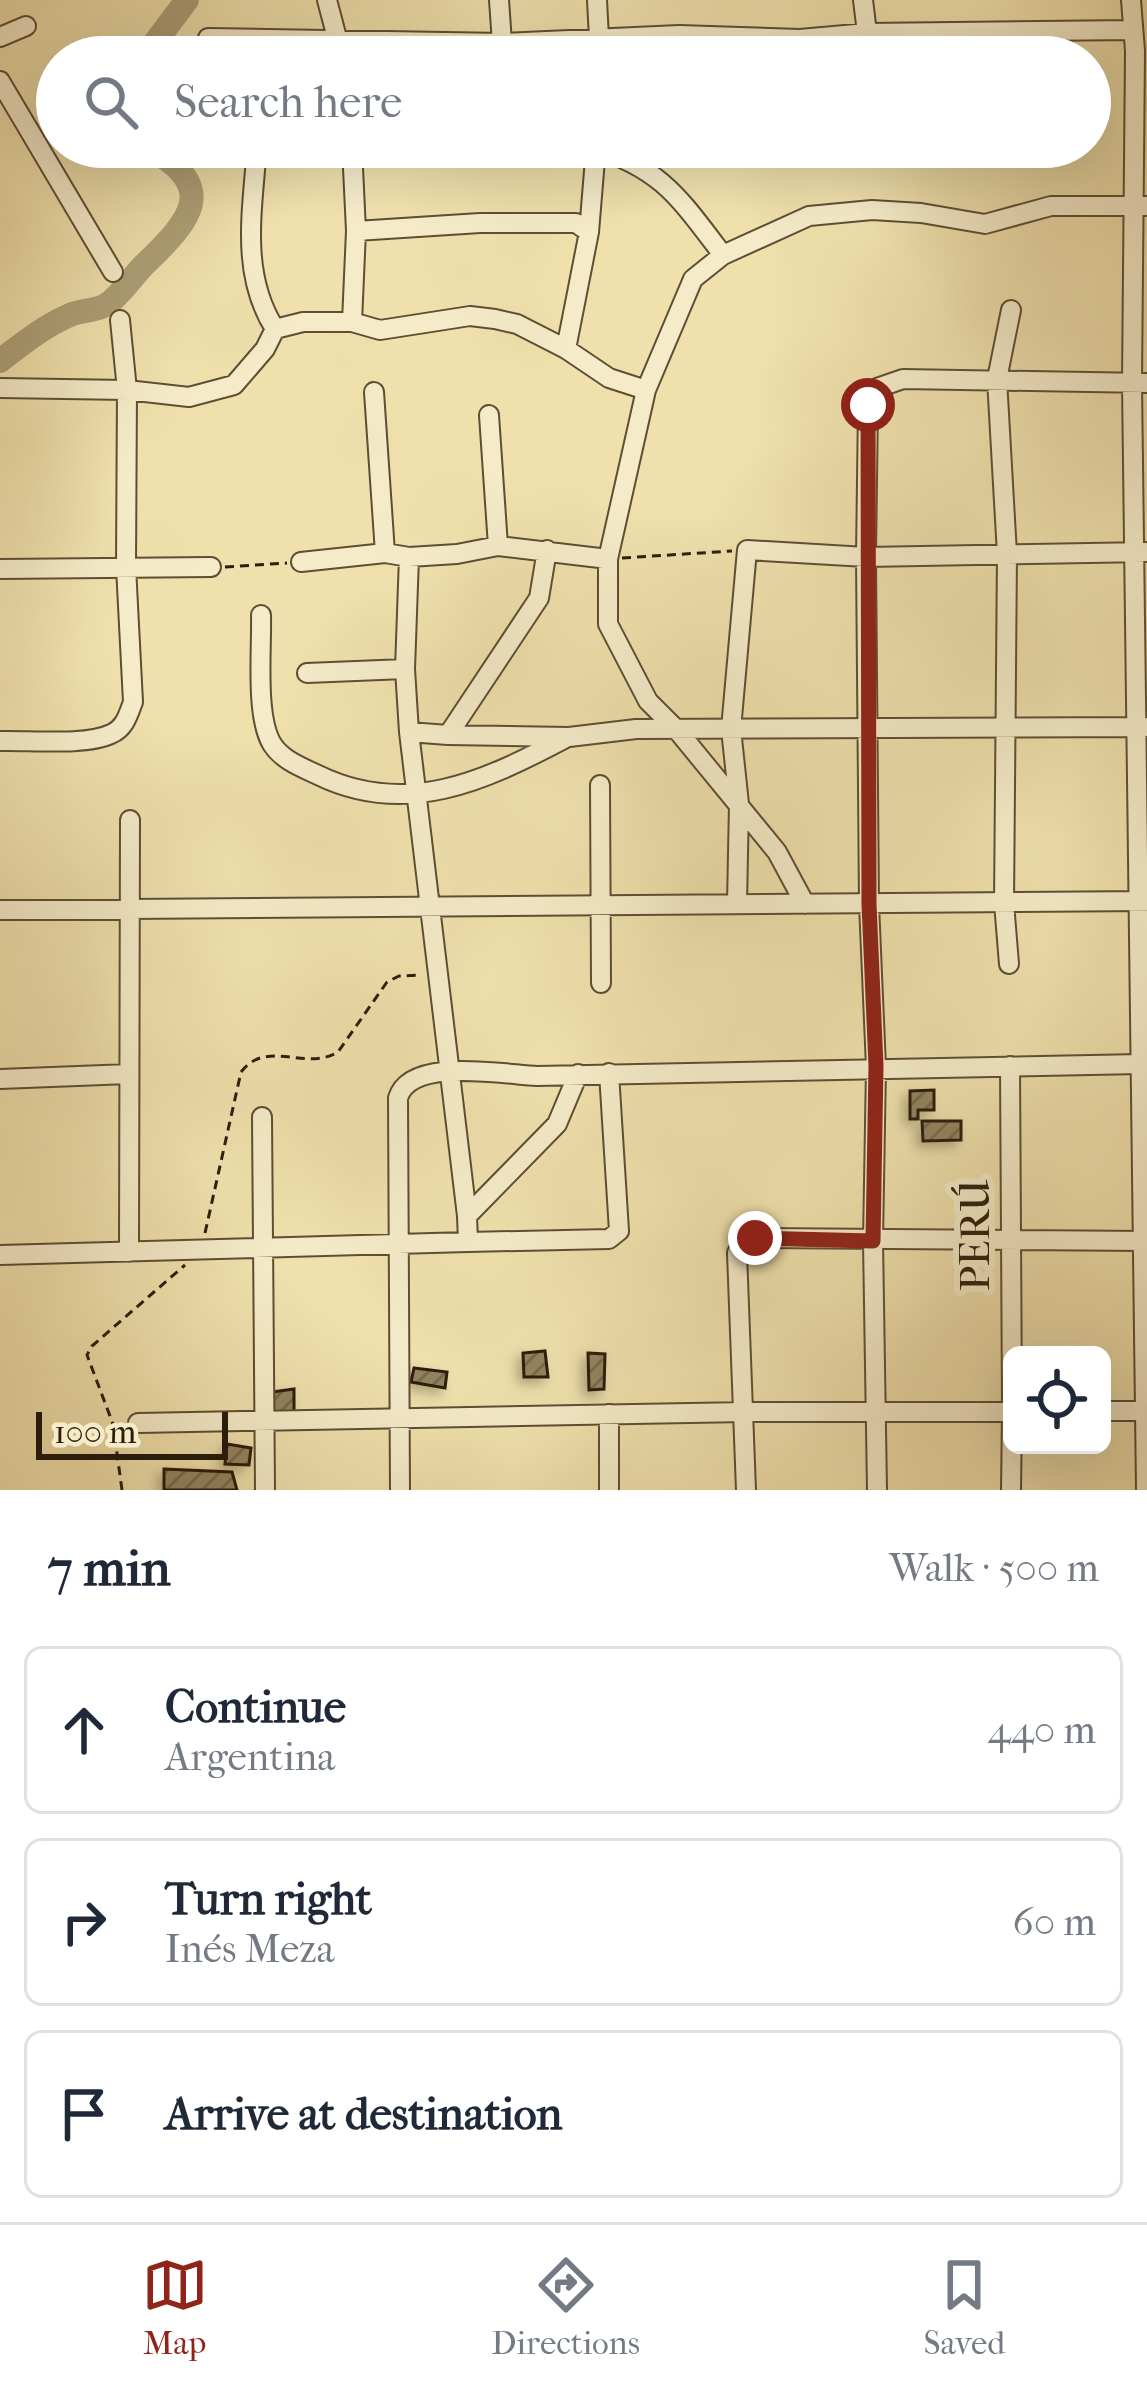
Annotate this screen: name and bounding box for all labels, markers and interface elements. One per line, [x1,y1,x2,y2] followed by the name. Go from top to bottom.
[36,36,1111,168] search box
[78,69,144,135] icon: search
[174,76,402,129] text: Search here
[841,378,895,432] route start
[951,1178,1000,1291] street label: PERÚ
[728,1211,782,1265] route end
[1003,1346,1111,1454] map controls
[1003,1346,1111,1454] button: locate
[36,1406,228,1459] scale bar
[54,1413,137,1452] text: 100 m
[48,1538,171,1598] text: 7 min
[889,1545,1099,1591] text: Walk · 500 m
[165,1681,346,1734] text: Continue
[51,1697,117,1763] icon: ahead
[987,1707,1096,1753] text: 440 m
[165,1734,335,1780] text: Argentina
[165,1873,372,1926] text: Turn right
[51,1889,117,1955] icon: right
[1013,1899,1096,1945] text: 60 m
[165,1926,335,1972] text: Inés Meza
[51,2081,117,2147] icon: arrive
[165,2088,562,2141] text: Arrive at destination
[142,2252,208,2363] tab: Map
[491,2252,640,2363] tab: Directions
[923,2252,1005,2363] tab: Saved

